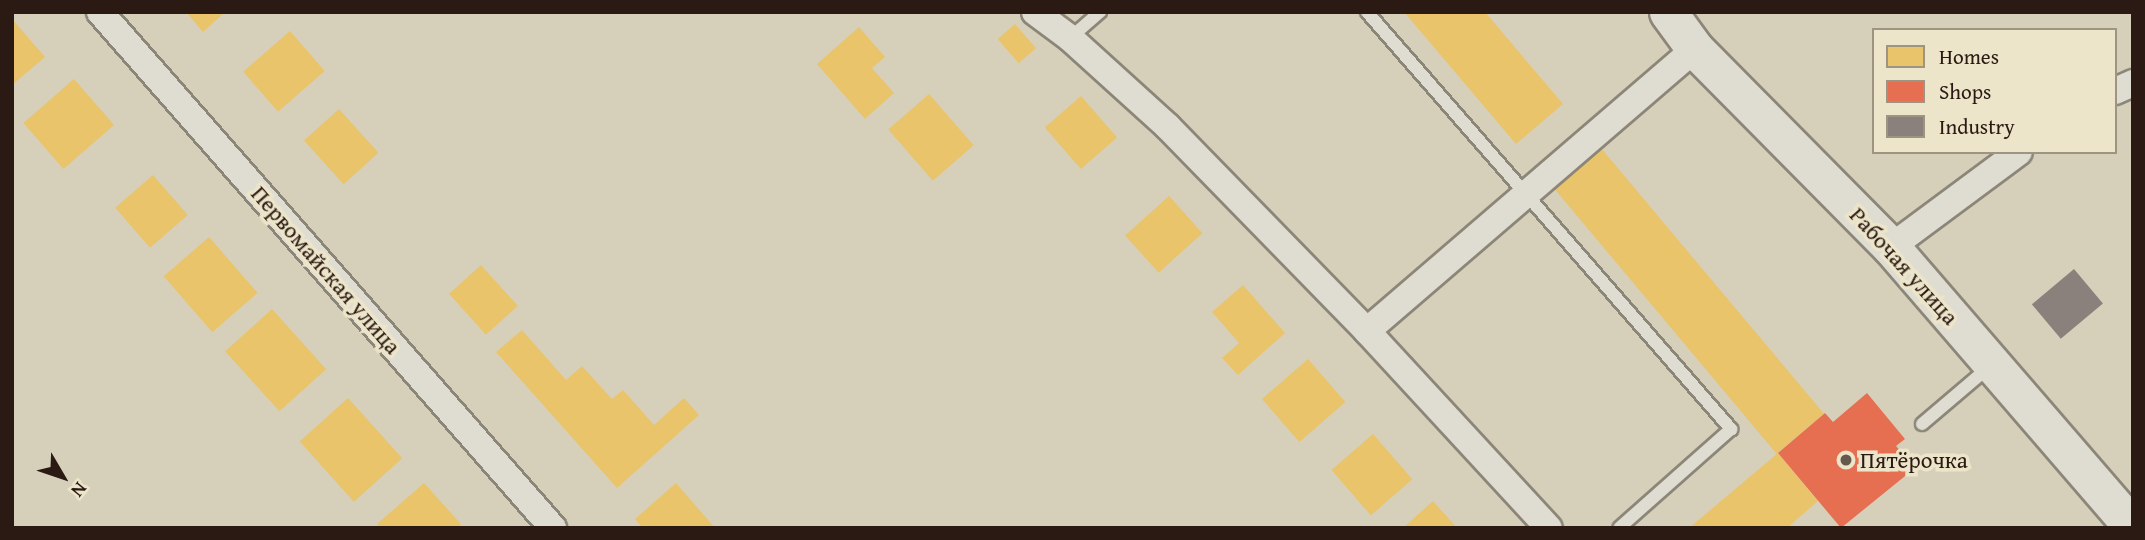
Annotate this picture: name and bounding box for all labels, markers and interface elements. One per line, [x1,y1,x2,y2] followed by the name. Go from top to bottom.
[1872,28,2117,154] legend
[1939,41,1999,72] text: Homes
[1939,76,1991,107] text: Shops
[1939,111,2015,142] text: Industry
[245,180,407,360] street label: Первомайская улица
[1844,201,1964,331] street label: Рабочая улица
[28,442,98,512] north arrow
[1860,446,1968,474] place label: Пятёрочка
[1838,452,1854,468] marker: Пятёрочка
[64,476,94,504] text: N

